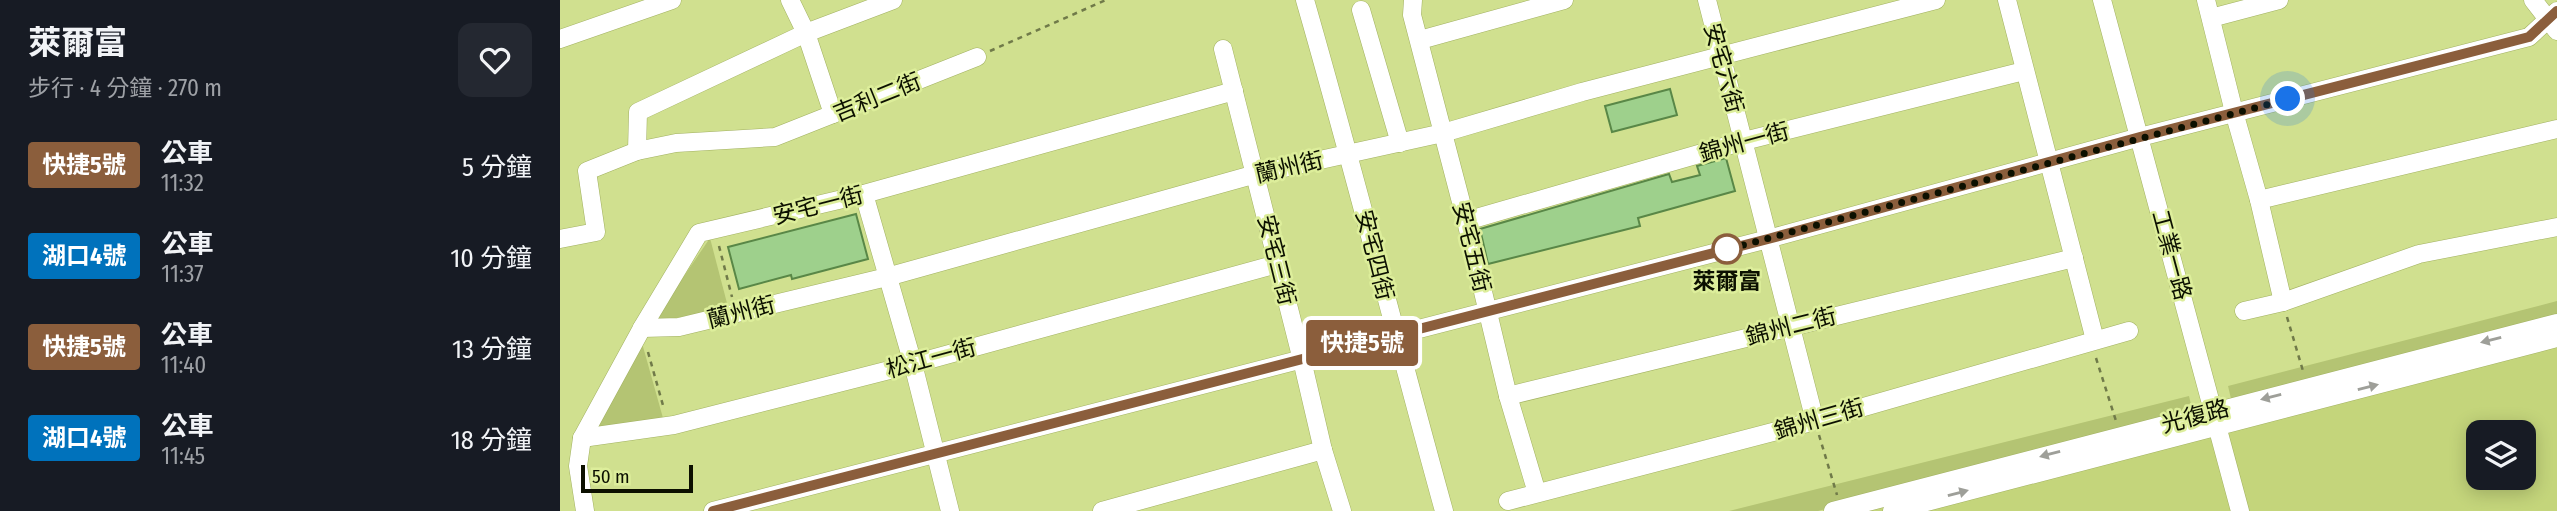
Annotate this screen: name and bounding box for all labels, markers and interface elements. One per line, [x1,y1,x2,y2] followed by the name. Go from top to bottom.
[1699,20,1749,116] street label: 安宅六街
[28,23,127,63] text: 萊爾富
[458,23,532,97] button: heart
[829,67,925,127] street label: 吉利二街
[28,74,222,102] text: 步行 · 4 分鐘 · 270 m
[2270,81,2305,116] your location
[1696,117,1792,167] street label: 錦州一街
[161,138,213,169] text: 公車
[1252,146,1326,188] street label: 蘭州街
[42,151,126,179] text: 快捷5號
[462,152,532,183] text: 5 分鐘
[161,169,204,197] text: 11:32
[770,180,866,230] street label: 安宅一街
[1447,199,1497,295] street label: 安宅五街
[1350,207,1400,303] street label: 安宅四街
[2147,207,2197,303] street label: 工業一路
[1252,212,1302,308] street label: 安宅三街
[161,229,213,260] text: 公車
[1712,234,1742,264] marker: 萊爾富
[42,242,126,270] text: 湖口4號
[450,243,532,274] text: 10 分鐘
[161,260,204,288] text: 11:37
[1693,267,1762,295] place label: 萊爾富
[704,290,778,334] street label: 蘭州街
[1743,301,1839,351] street label: 錦州二街
[161,320,213,351] text: 公車
[1313,320,1411,366] line badge: 快捷5號
[1320,329,1404,357] text: 快捷5號
[42,333,126,361] text: 快捷5號
[883,333,979,383] street label: 松江一街
[452,334,532,365] text: 13 分鐘
[2480,335,2502,346] one-way arrow
[161,351,206,379] text: 11:40
[2357,381,2379,392] one-way arrow
[2259,392,2281,403] one-way arrow
[1771,393,1867,445] street label: 錦州三街
[2158,394,2232,438] street label: 光復路
[161,411,213,442] text: 公車
[2466,420,2536,490] map controls
[2466,420,2536,490] button: layers
[42,424,126,452] text: 湖口4號
[451,425,532,456] text: 18 分鐘
[161,442,205,470] text: 11:45
[2039,449,2061,460] one-way arrow
[581,462,693,494] scale bar
[592,465,630,488] text: 50 m
[1948,488,1969,498] one-way arrow

